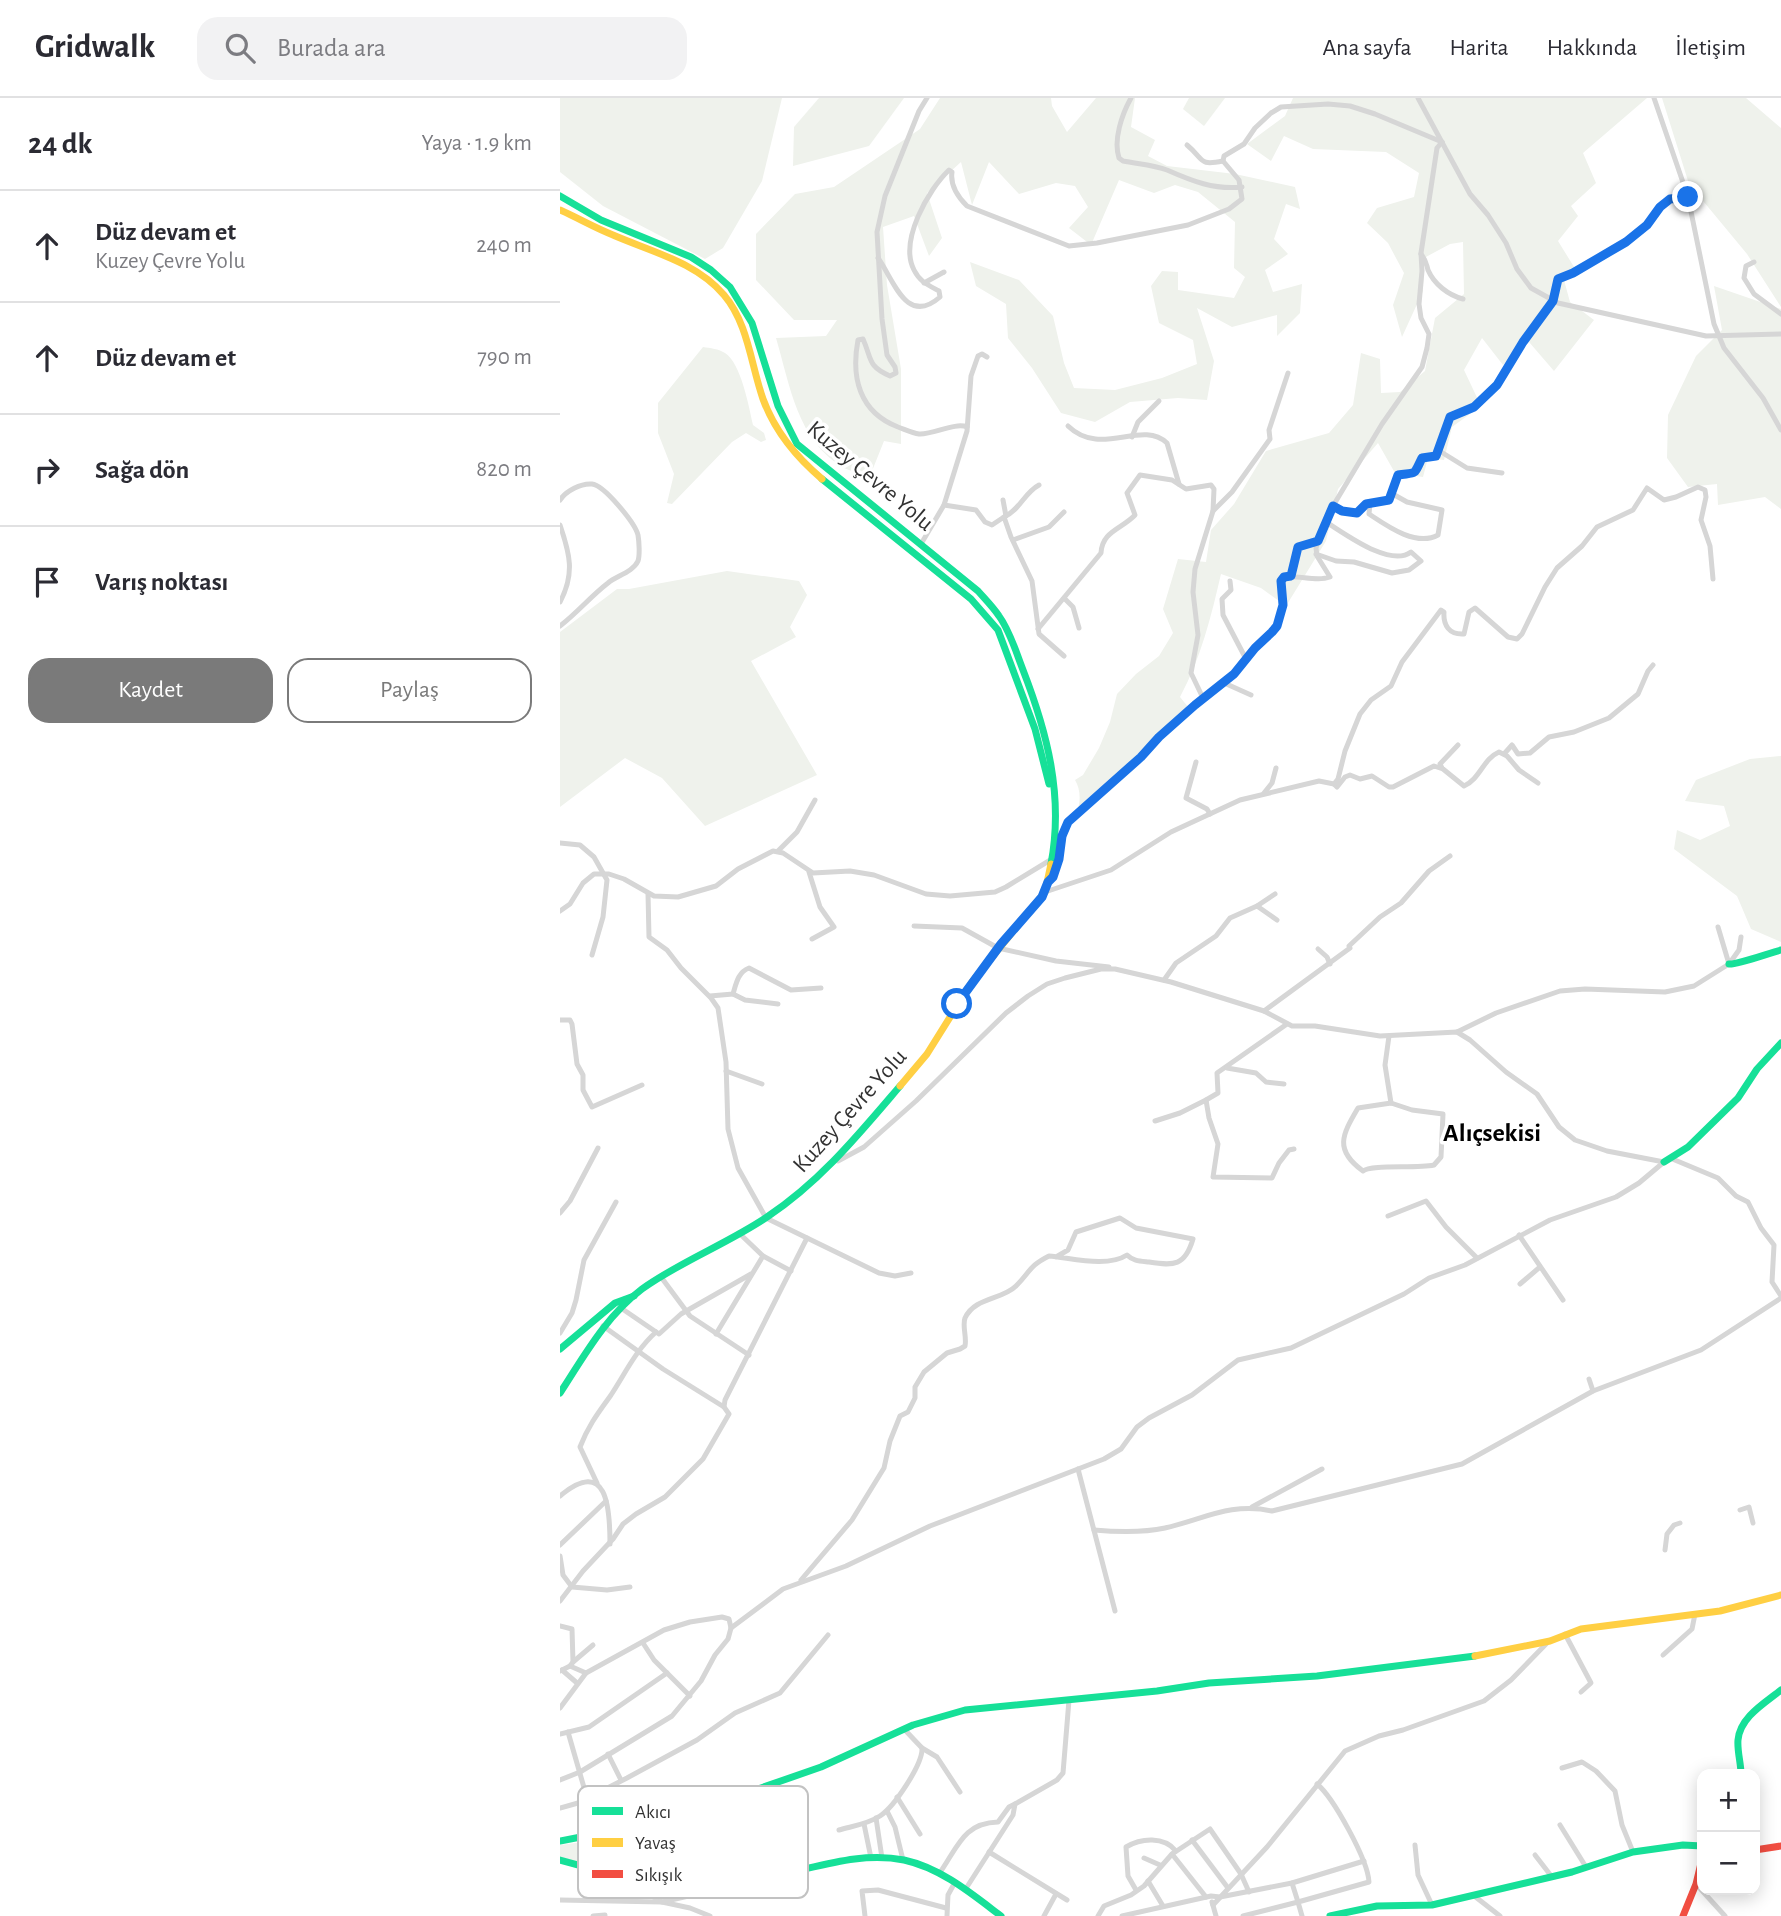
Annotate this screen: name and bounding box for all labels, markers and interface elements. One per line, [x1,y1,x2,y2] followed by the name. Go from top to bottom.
[197,17,687,80] search box
[221,29,259,67] icon: search
[35,31,155,64] text: Gridwalk
[277,35,386,61] text: Burada ara
[1322,36,1412,60] text: Ana sayfa
[1450,36,1509,60] text: Harita
[1547,36,1637,60] text: Hakkında
[1675,36,1746,60] text: İletişim
[28,129,92,159] text: 24 dk
[421,132,532,155] text: Yaya · 1.9 km
[1672,181,1703,212] route end
[95,219,236,245] text: Düz devam et
[28,227,66,265] icon: ahead
[476,234,532,257] text: 240 m
[95,250,245,273] text: Kuzey Çevre Yolu
[28,339,66,377] icon: ahead
[95,345,236,371] text: Düz devam et
[477,346,532,369] text: 790 m
[802,416,938,536] street label: Kuzey Çevre Yolu
[28,451,66,489] icon: right
[95,457,189,483] text: Sağa dön
[476,458,532,481] text: 820 m
[28,563,66,601] icon: arrive
[95,569,228,595] text: Varış noktası
[28,658,273,723] button: Kaydet
[287,658,532,723] button: Paylaş
[941,988,972,1019] route start
[789,1045,911,1177] street label: Kuzey Çevre Yolu
[1443,1120,1541,1146] district label: Alıçsekisi
[1697,1769,1760,1895] map controls
[1697,1769,1760,1832] button: +
[578,1786,808,1898] legend
[635,1803,671,1822] text: Akıcı
[1697,1832,1760,1895] button: −
[635,1834,676,1853] text: Yavaş
[635,1866,682,1885] text: Sıkışık

